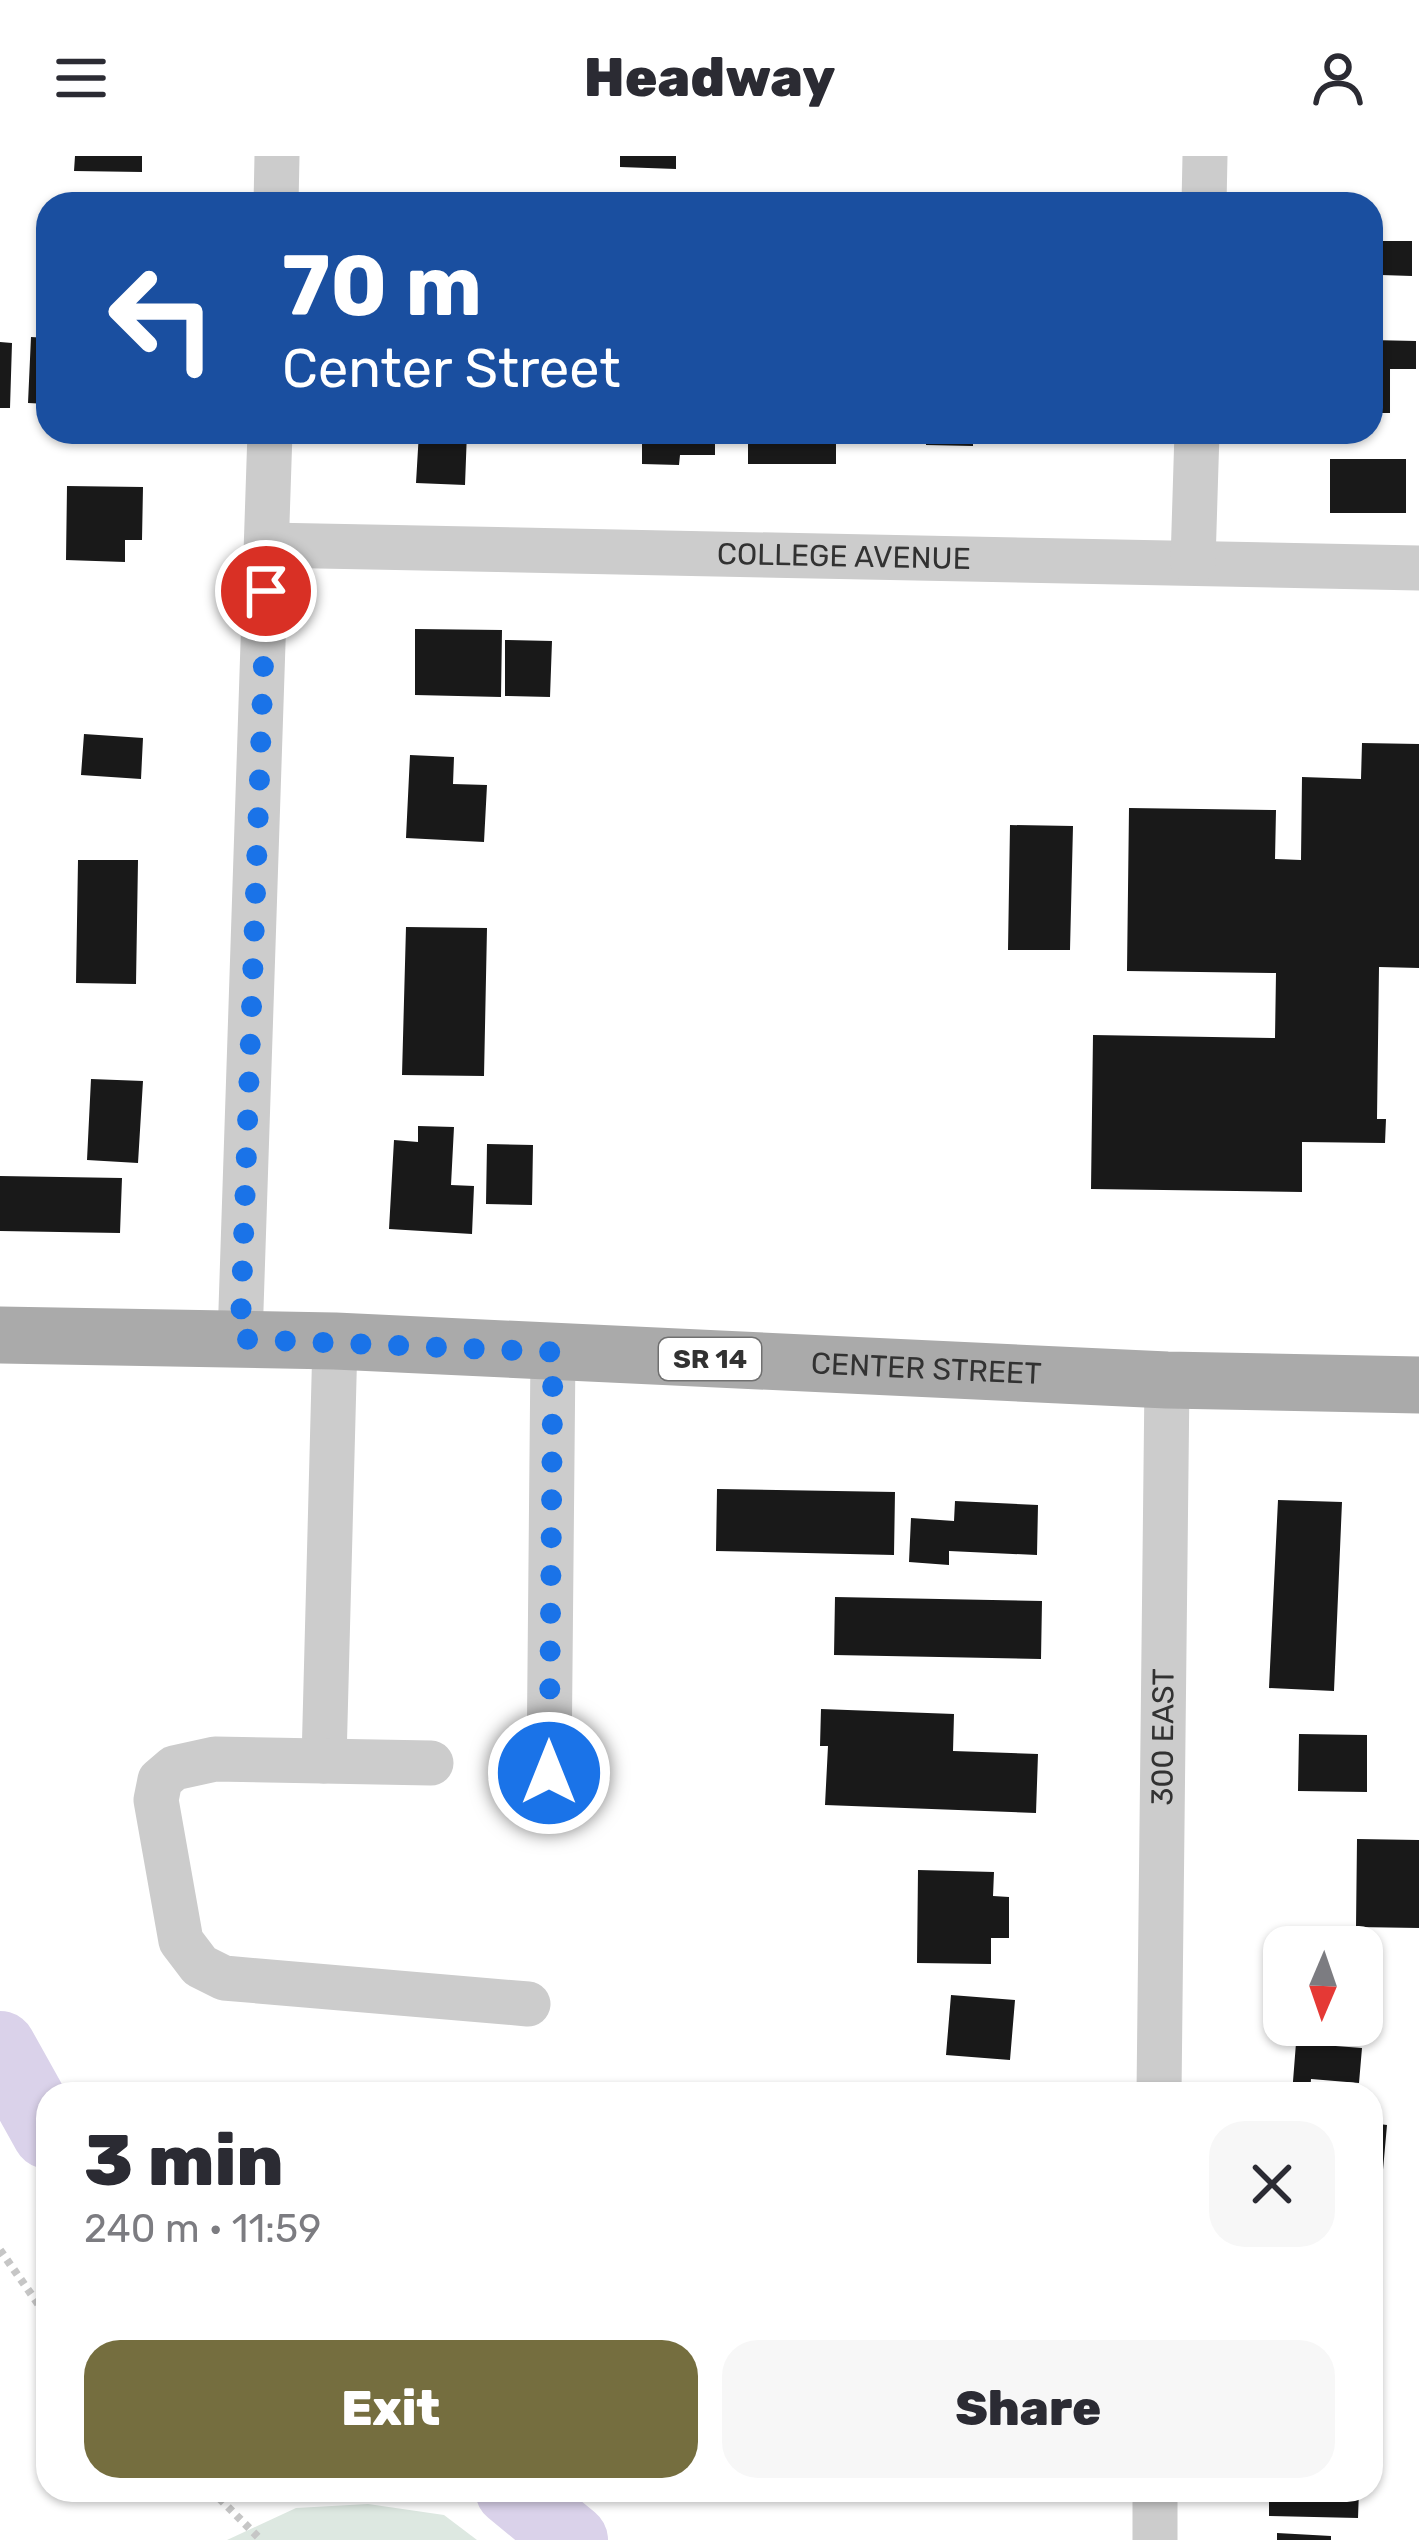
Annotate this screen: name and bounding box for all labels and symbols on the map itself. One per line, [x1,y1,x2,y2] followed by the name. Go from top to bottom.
[717,536,971,577] street label: COLLEGE AVENUE
[215,540,317,642] pin
[659,1338,761,1380] road number: SR 14
[810,1345,1042,1392] street label: CENTER STREET
[1144,1668,1182,1806] street label: 300 EAST
[486,1710,612,1836] position arrow
[1263,1926,1383,2046] north arrow

